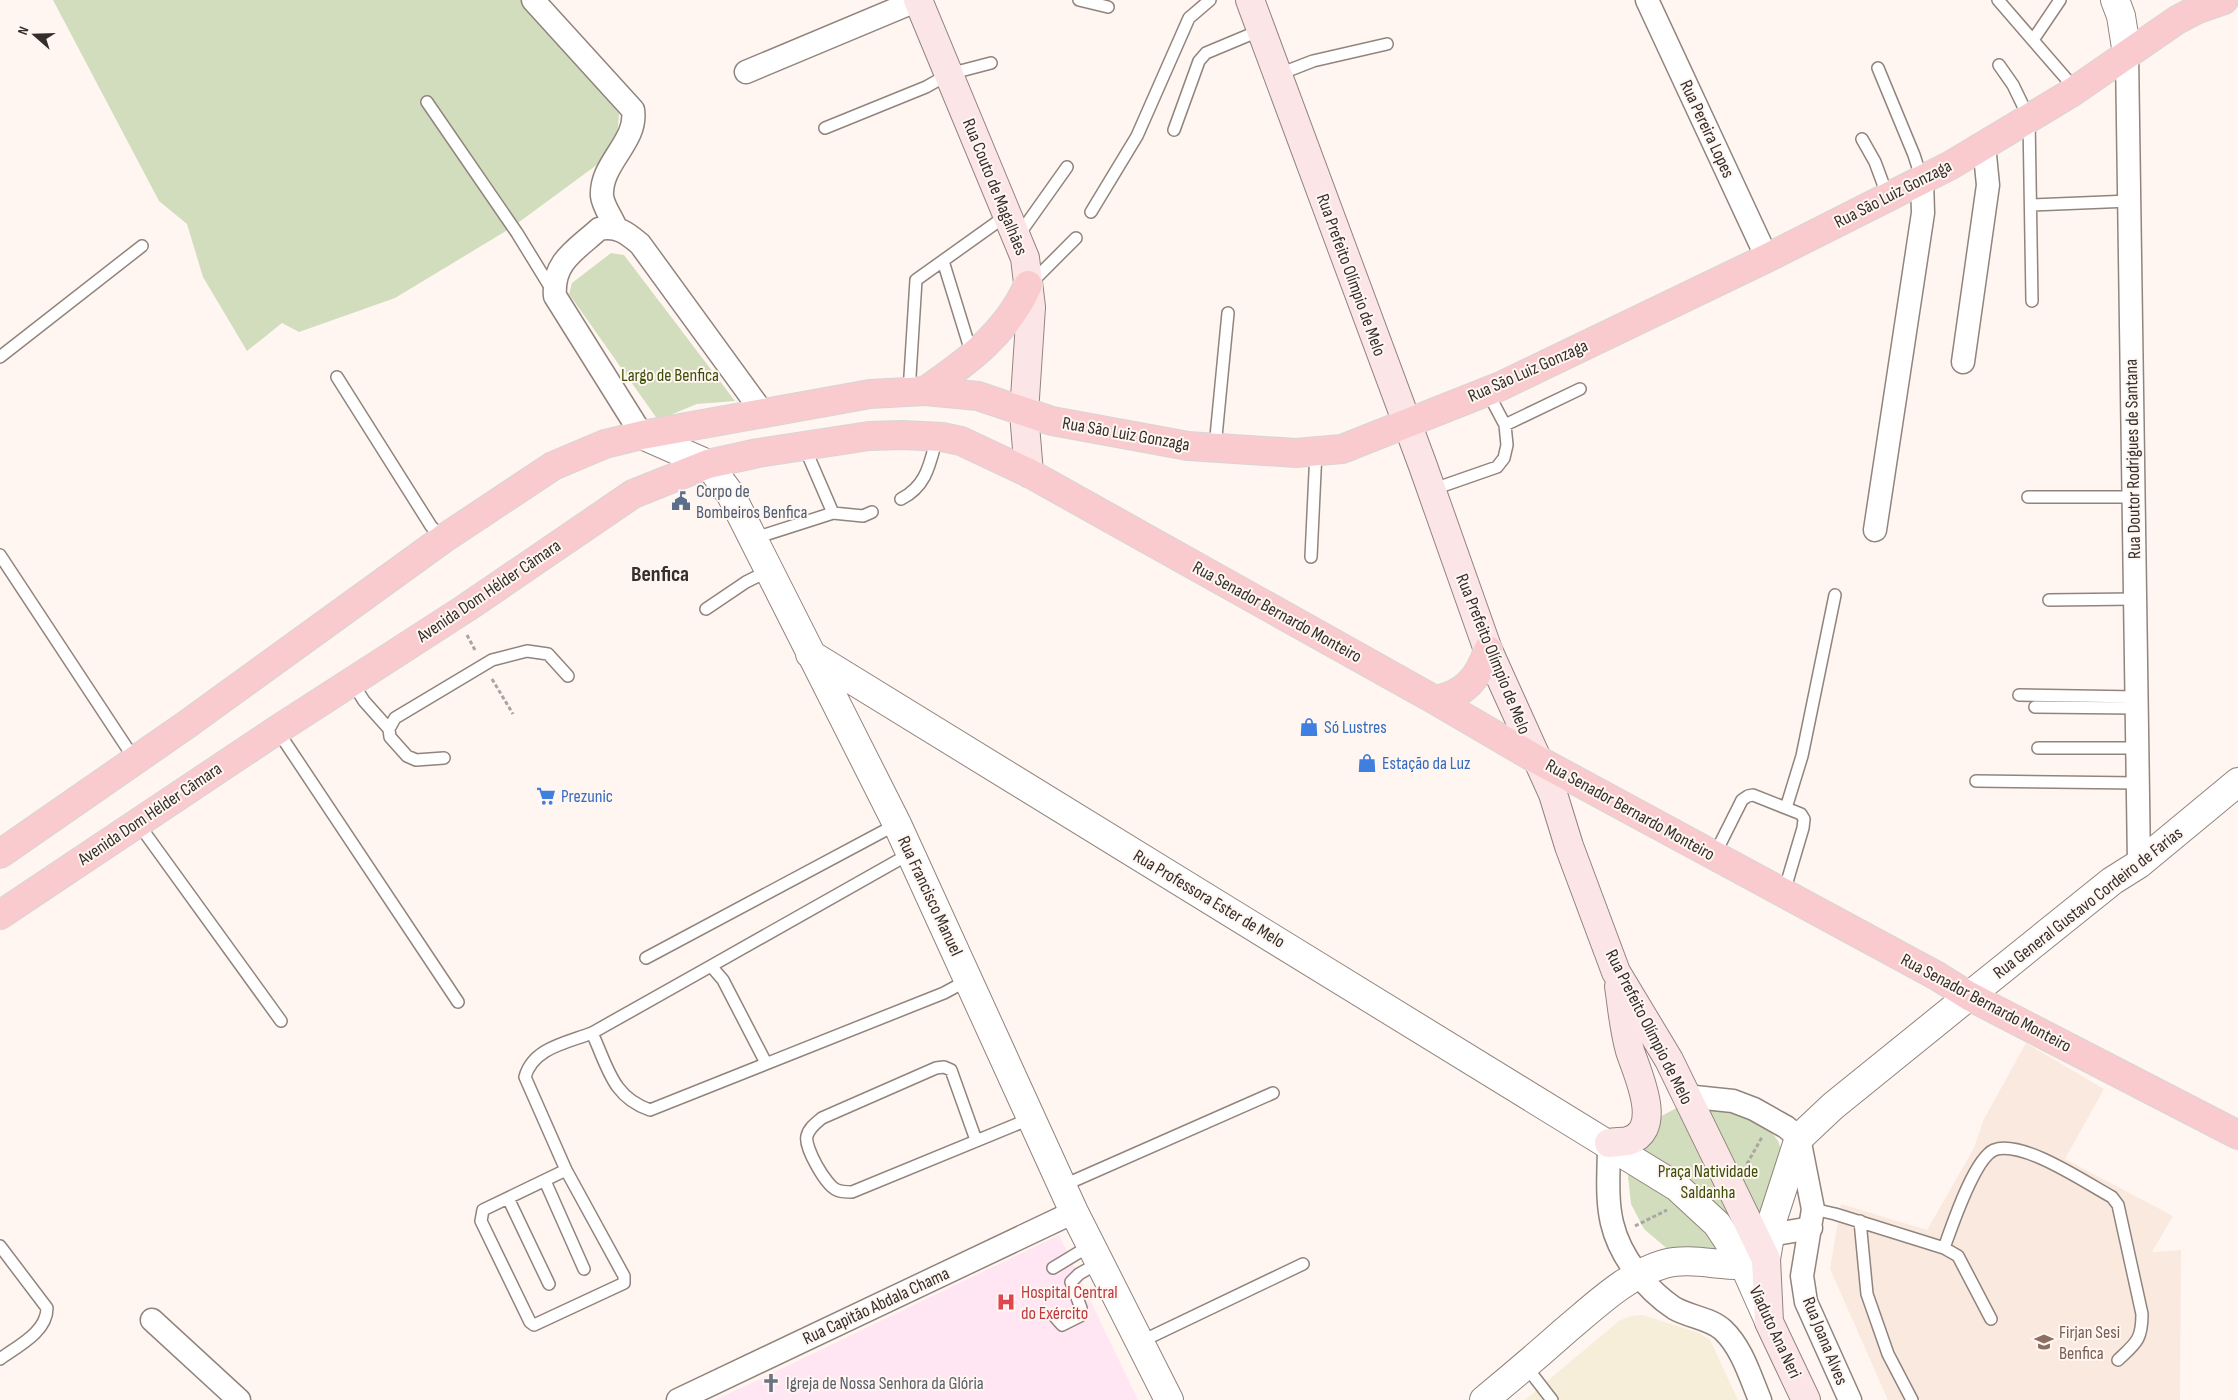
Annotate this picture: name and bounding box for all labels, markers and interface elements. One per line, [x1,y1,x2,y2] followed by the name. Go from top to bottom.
[10,10,60,60] north arrow
[14,24,33,37] text: N
[1675,77,1739,181] street label: Rua Pereira Lopes
[958,116,1032,258] street label: Rua Couto de Magalhães
[1831,155,1955,233] street label: Rua São Luiz Gonzaga
[1312,191,1390,359] street label: Rua Prefeito Olímpio de Melo
[1465,335,1591,407] street label: Rua São Luiz Gonzaga
[2121,359,2145,559] street label: Rua Doutor Rodrigues de Santana
[621,365,719,386] park label: Largo de Benfica
[1061,412,1191,456] street label: Rua São Luiz Gonzaga
[696,481,808,523] place label: Corpo de Bombeiros Benfica
[670,490,692,512] public building icon: Corpo de Bombeiros Benfica
[412,535,565,647] street label: Avenida Dom Hélder Câmara
[1189,557,1365,667] street label: Rua Senador Bernardo Monteiro
[631,561,689,588] district label: Benfica
[1451,571,1535,737] street label: Rua Prefeito Olímpio de Melo
[1298,716,1320,738] shop icon: Só Lustres
[1324,717,1387,738] place label: Só Lustres
[1356,752,1378,774] shop icon: Estação da Luz
[1382,753,1471,774] place label: Estação da Luz
[1542,755,1718,865] street label: Rua Senador Bernardo Monteiro
[73,758,226,870] street label: Avenida Dom Hélder Câmara
[535,785,557,807] supermarket icon: Prezunic
[561,786,613,807] place label: Prezunic
[1989,823,2187,983] street label: Rua General Gustavo Cordeiro de Farias
[893,833,967,959] street label: Rua Francisco Manuel
[1129,845,1289,953] street label: Rua Professora Ester de Melo
[1601,946,1697,1108] street label: Rua Prefeito Olímpio de Melo
[1897,949,2075,1057] street label: Rua Senador Bernardo Monteiro
[1658,1161,1758,1203] park label: Praça Natividade Saldanha
[799,1263,953,1349] street label: Rua Capitão Abdala Chama
[1021,1282,1118,1324] place label: Hospital Central do Exército
[1744,1282,1806,1382] street label: Viaduto Ana Neri
[995,1291,1017,1313] hospital icon: Hospital Central do Exército
[1798,1294,1852,1388] street label: Rua Joana Alves
[2059,1322,2120,1364] place label: Firjan Sesi Benfica
[2033,1331,2055,1353] school or university icon: Firjan Sesi Benfica
[760,1372,782,1394] church icon: Igreja de Nossa Senhora da Glória
[786,1373,984,1394] place label: Igreja de Nossa Senhora da Glória

